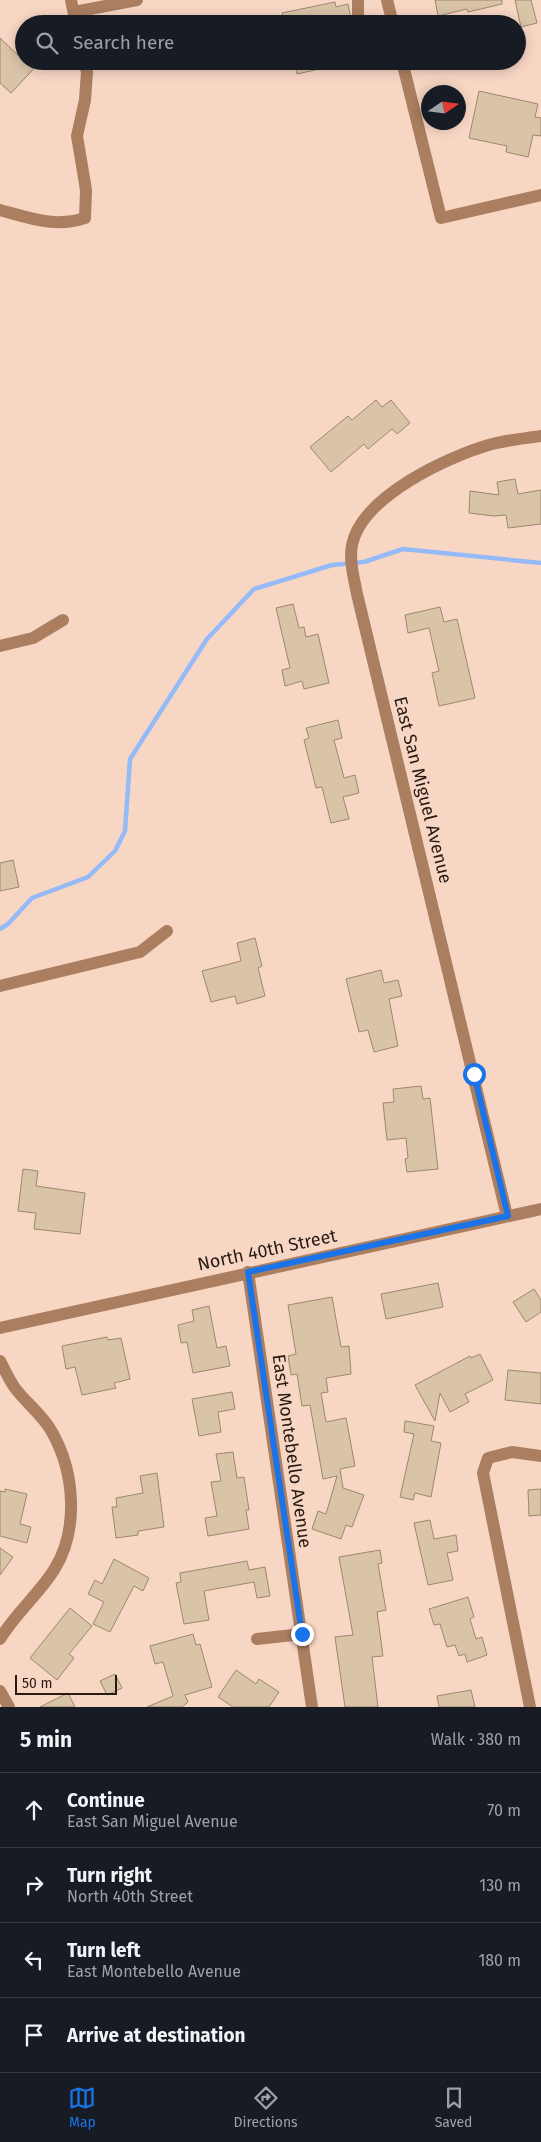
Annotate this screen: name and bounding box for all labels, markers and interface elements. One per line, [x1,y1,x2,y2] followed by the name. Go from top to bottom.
[15,15,526,70] search box
[33,29,61,57] icon: search
[73,31,174,54] text: Search here
[421,85,466,130] north arrow
[389,694,457,886] street label: East San Miguel Avenue
[463,1063,486,1086] route start
[195,1224,339,1276] street label: North 40th Street
[267,1353,317,1549] street label: East Montebello Avenue
[291,1623,314,1646] route end
[15,1672,118,1695] scale bar
[22,1675,53,1692] text: 50 m
[20,1727,72,1753] text: 5 min
[431,1730,521,1749] text: Walk · 380 m
[67,1789,145,1812] text: Continue
[20,1796,48,1824] icon: ahead
[487,1801,521,1820] text: 70 m
[67,1812,238,1831] text: East San Miguel Avenue
[67,1864,152,1887] text: Turn right
[20,1871,48,1899] icon: right
[479,1876,521,1895] text: 130 m
[67,1887,193,1906] text: North 40th Street
[67,1939,141,1962] text: Turn left
[20,1946,48,1974] icon: left
[478,1951,521,1970] text: 180 m
[67,1962,241,1981] text: East Montebello Avenue
[20,2021,48,2049] icon: arrive
[67,2024,246,2047] text: Arrive at destination
[68,2084,96,2131] tab: Map
[233,2084,298,2131] tab: Directions
[435,2084,473,2131] tab: Saved

